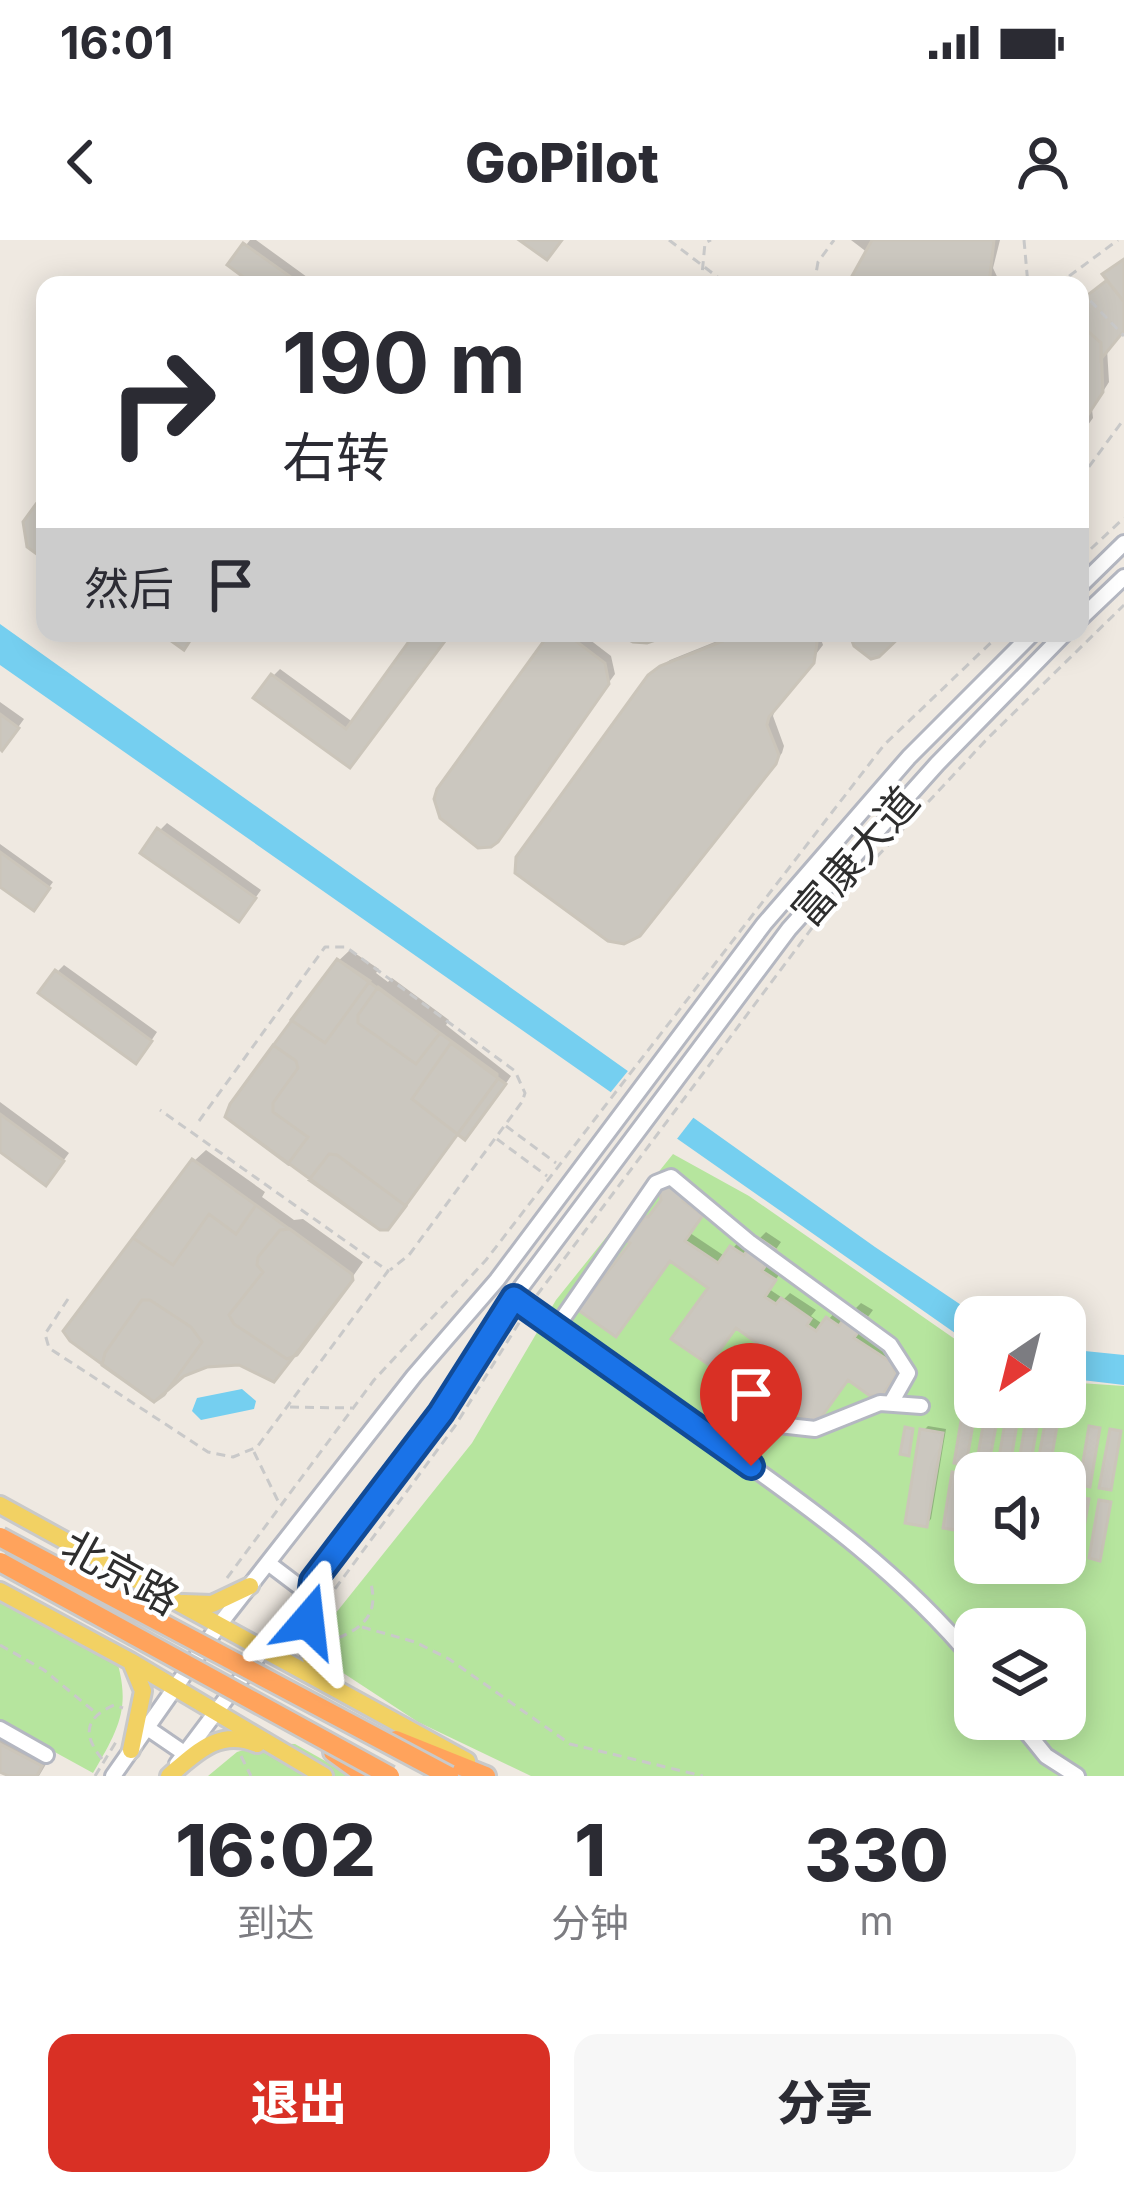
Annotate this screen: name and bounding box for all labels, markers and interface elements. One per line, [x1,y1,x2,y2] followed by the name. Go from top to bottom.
[60,15,173,70] text: 16:01
[48,129,114,195] icon: back
[1010,129,1076,195] icon: person
[465,130,659,195] text: GoPilot
[282,312,526,413] text: 190 m
[84,324,240,480] icon: right
[282,425,390,490] text: 右转
[198,552,264,618] icon: arrive
[84,561,174,616] text: 然后
[781,776,929,936] street label: 富康大道
[954,1296,1086,1428] north arrow
[954,1296,1086,1740] map controls
[700,1343,802,1466] pin
[718,1361,784,1427] icon: arrive
[954,1452,1086,1584] button: sound
[54,1519,188,1625] street label: 北京路
[245,1558,371,1684] position arrow
[954,1608,1086,1740] button: layers
[175,1806,376,1893] text: 16:02
[574,1806,606,1893] text: 1
[804,1811,949,1898] text: 330
[859,1897,894,1944] text: m
[237,1899,315,1946] text: 到达
[551,1899,629,1946] text: 分钟
[48,2034,550,2172] button: 退出
[574,2034,1076,2172] button: 分享

